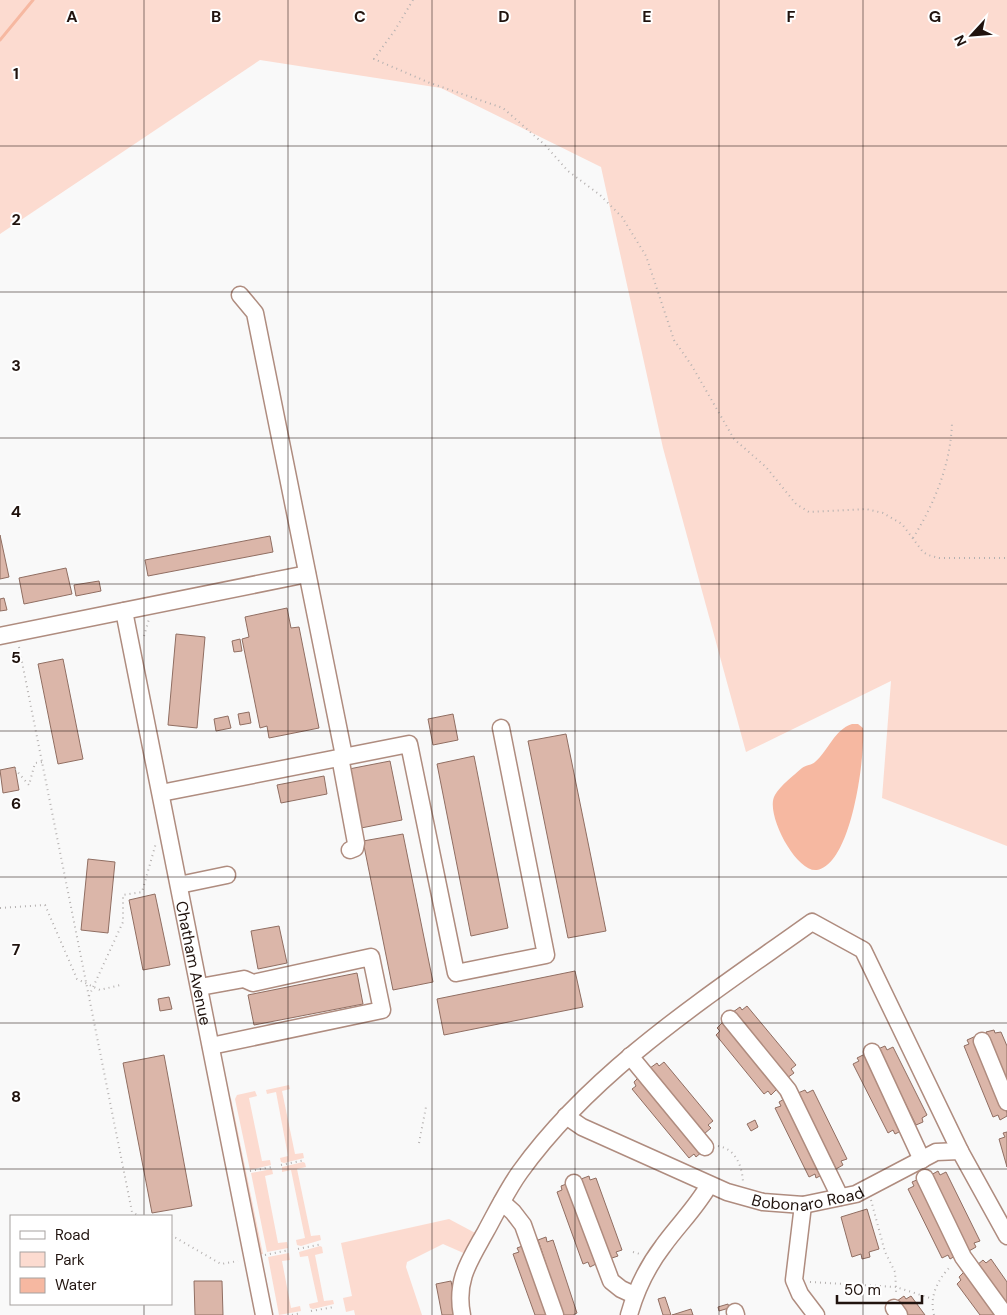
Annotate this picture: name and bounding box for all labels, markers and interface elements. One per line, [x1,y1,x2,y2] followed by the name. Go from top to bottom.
[66,6,78,27] text: A
[211,6,221,27] text: B
[354,6,366,27] text: C
[498,6,510,27] text: D
[642,6,652,27] text: E
[787,6,796,27] text: F
[929,6,941,27] text: G
[947,10,997,60] north arrow
[950,32,971,49] text: N
[13,63,19,84] text: 1
[11,209,21,230] text: 2
[11,355,21,376] text: 3
[11,501,21,522] text: 4
[11,647,21,668] text: 5
[11,793,21,814] text: 6
[171,899,217,1027] street label: Chatham Avenue
[12,939,21,960] text: 7
[11,1086,21,1107] text: 8
[749,1181,868,1216] street label: Bobonaro Road
[10,1215,172,1305] legend
[55,1225,90,1245] text: Road
[55,1250,85,1270] text: Park
[837,1272,922,1304] scale bar
[55,1275,97,1295] text: Water
[844,1280,881,1300] text: 50 m

